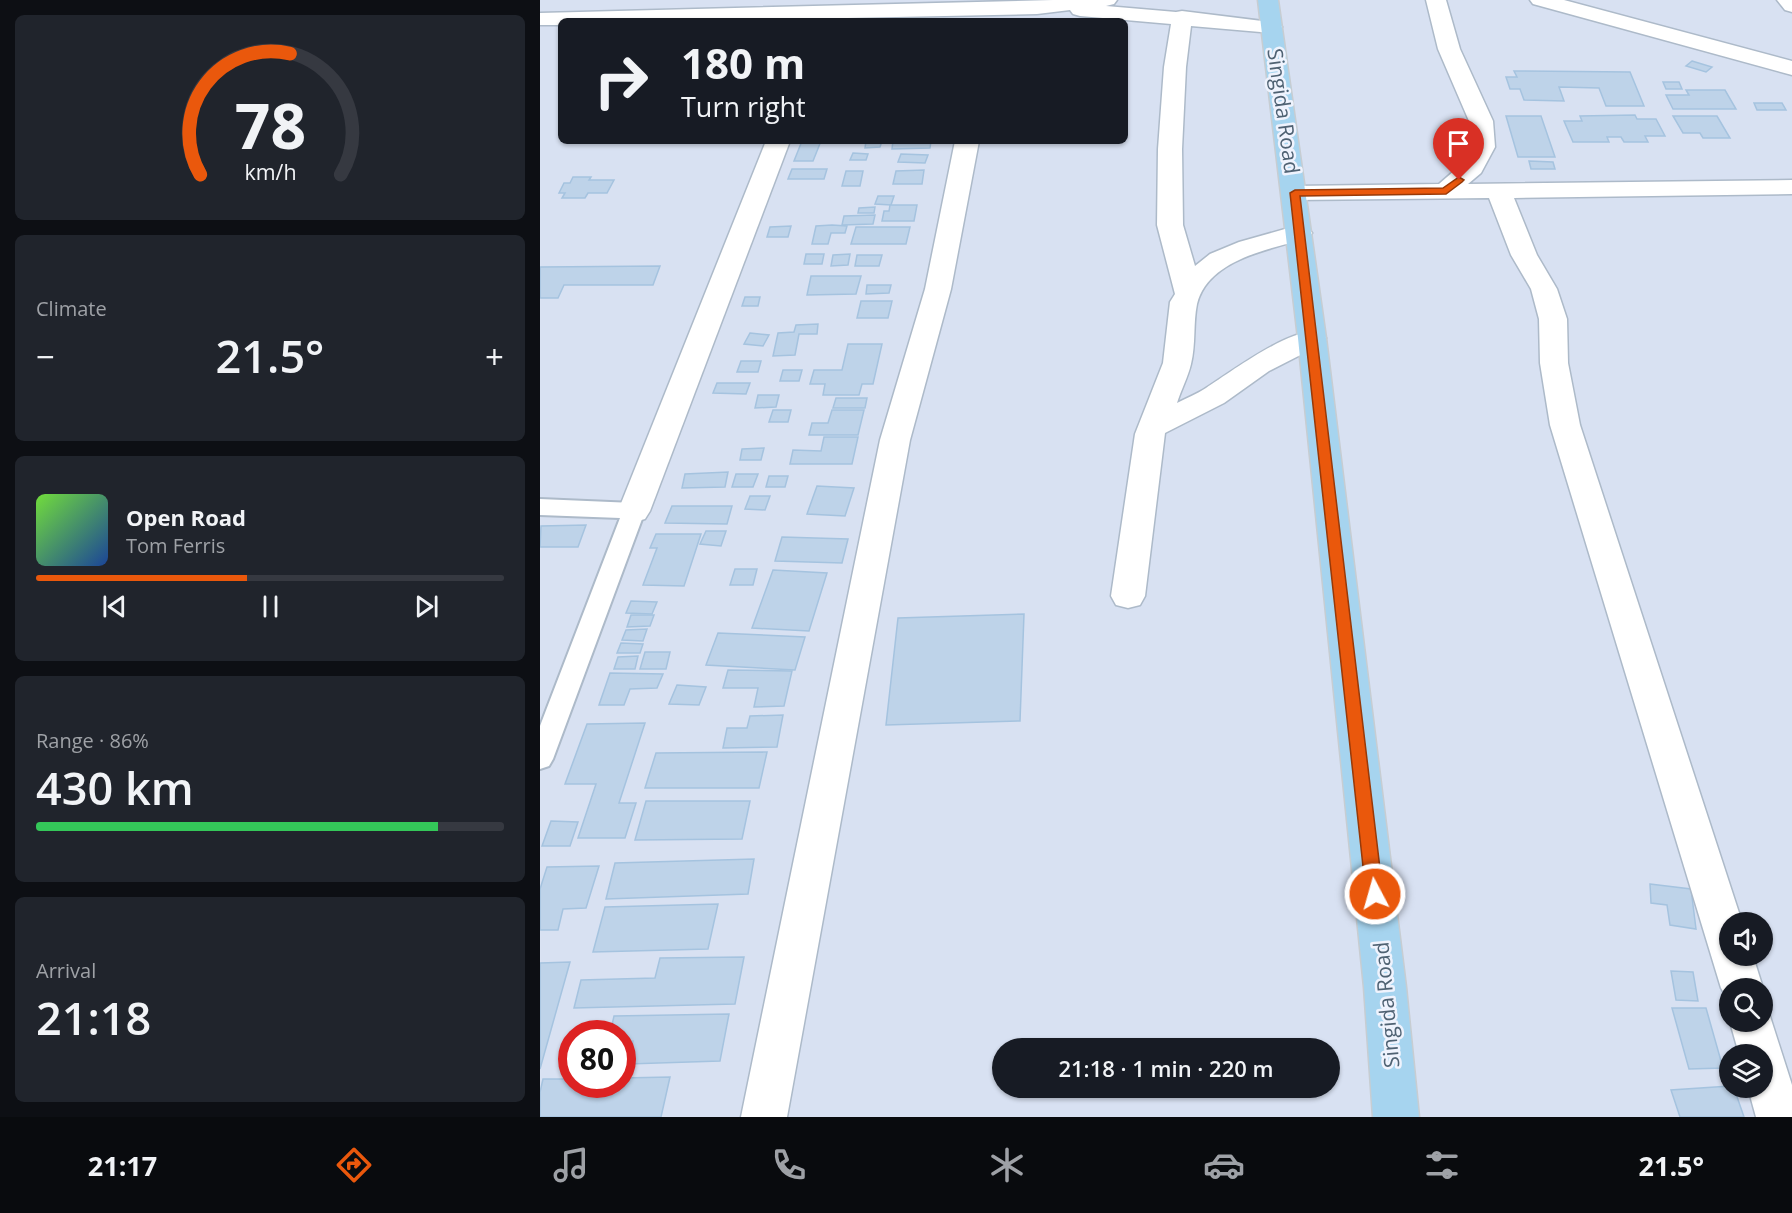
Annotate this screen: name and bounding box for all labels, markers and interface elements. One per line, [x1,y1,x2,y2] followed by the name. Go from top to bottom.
[681,34,805,91] text: 180 m
[582,42,660,120] icon: right
[1261,46,1307,176] street label: Singida Road
[234,82,306,167] text: 78
[681,88,806,125] text: Turn right
[1433,118,1484,180] pin
[1442,127,1475,160] icon: arrive
[244,157,296,186] text: km/h
[36,295,107,322] text: Climate
[216,325,324,386] text: 21.5°
[36,334,55,379] text: −
[485,334,504,379] text: +
[126,502,246,532] text: Open Road
[126,532,225,559] text: Tom Ferris
[98,590,131,623] icon: previous
[254,590,287,623] icon: pause
[410,590,443,623] icon: next
[36,727,149,754] text: Range · 86%
[36,757,194,818] text: 430 km
[1343,862,1407,926] position arrow
[1719,912,1773,1098] map controls
[1719,912,1773,966] button: sound
[1367,941,1405,1069] street label: Singida Road
[36,957,96,984] text: Arrival
[1719,978,1773,1032] button: search
[36,987,151,1048] text: 21:18
[558,1020,636,1098] speed limit sign: 80
[1719,1044,1773,1098] button: layers
[1058,1053,1274,1083] text: 21:18 · 1 min · 220 m
[333,1144,375,1186] icon: directions
[550,1144,592,1186] icon: music
[768,1144,810,1186] icon: phone
[986,1144,1028,1186] icon: climate
[1203,1144,1245,1186] icon: car
[1421,1144,1463,1186] icon: filters
[88,1147,157,1184] text: 21:17
[1639,1147,1704,1184] text: 21.5°

